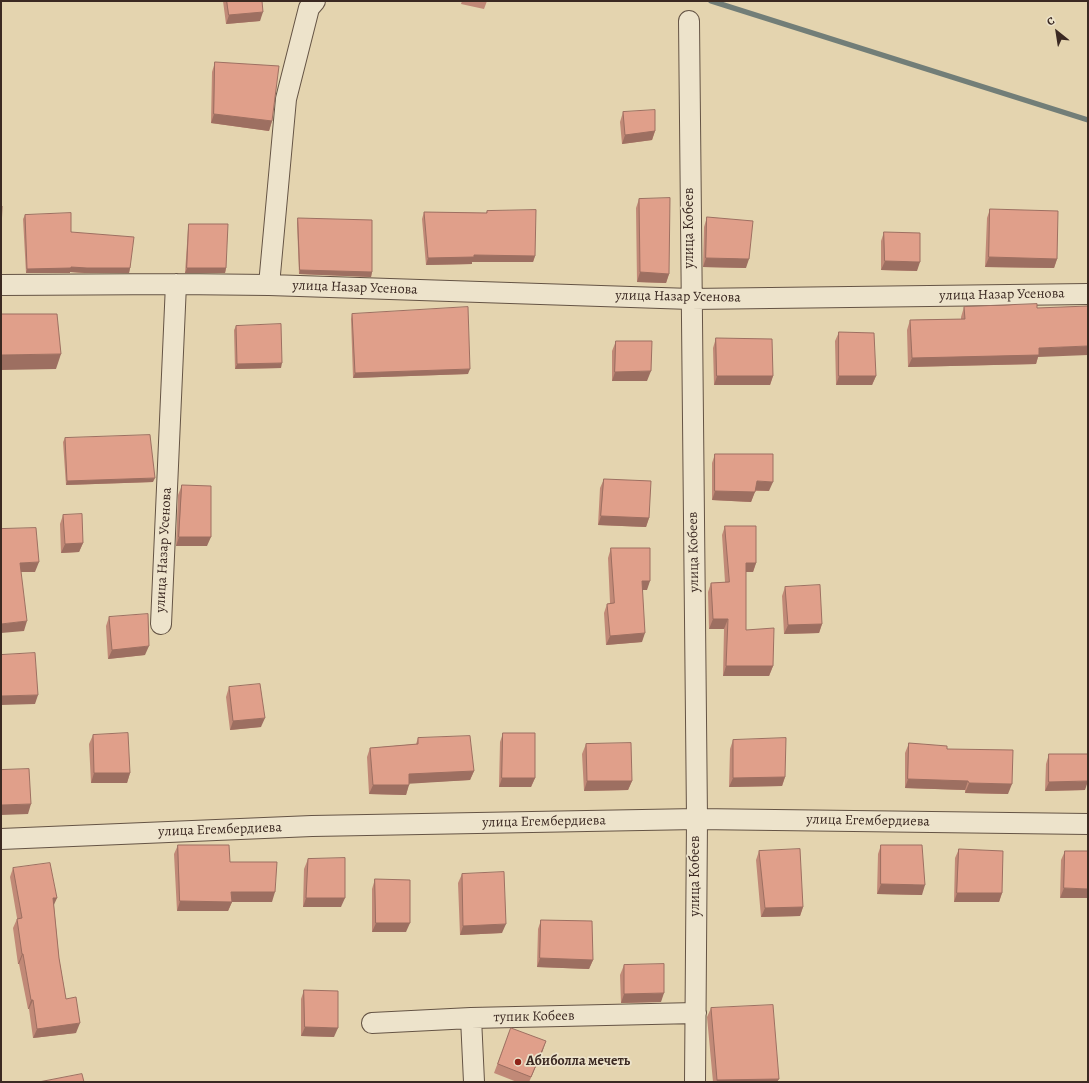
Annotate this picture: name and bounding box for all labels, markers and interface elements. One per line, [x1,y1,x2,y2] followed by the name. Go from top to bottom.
[1037,12,1077,52] north arrow
[1044,13,1057,29] text: С
[682,188,698,268] street label: улица Кобеев
[292,277,418,299] street label: улица Назар Усенова
[939,286,1065,304] street label: улица Назар Усенова
[615,288,741,306] street label: улица Назар Усенова
[152,487,176,613] street label: улица Назар Усенова
[685,511,703,593] street label: улица Кобеев
[806,812,930,830] street label: улица Егембердиева
[482,813,606,831] street label: улица Егембердиева
[158,819,282,841] street label: улица Егембердиева
[688,836,704,916] street label: улица Кобеев
[493,1008,575,1026] street label: тупик Кобеев
[526,1054,630,1070] place label: Абиболла мечеть
[513,1057,523,1067] marker: Абиболла мечеть

